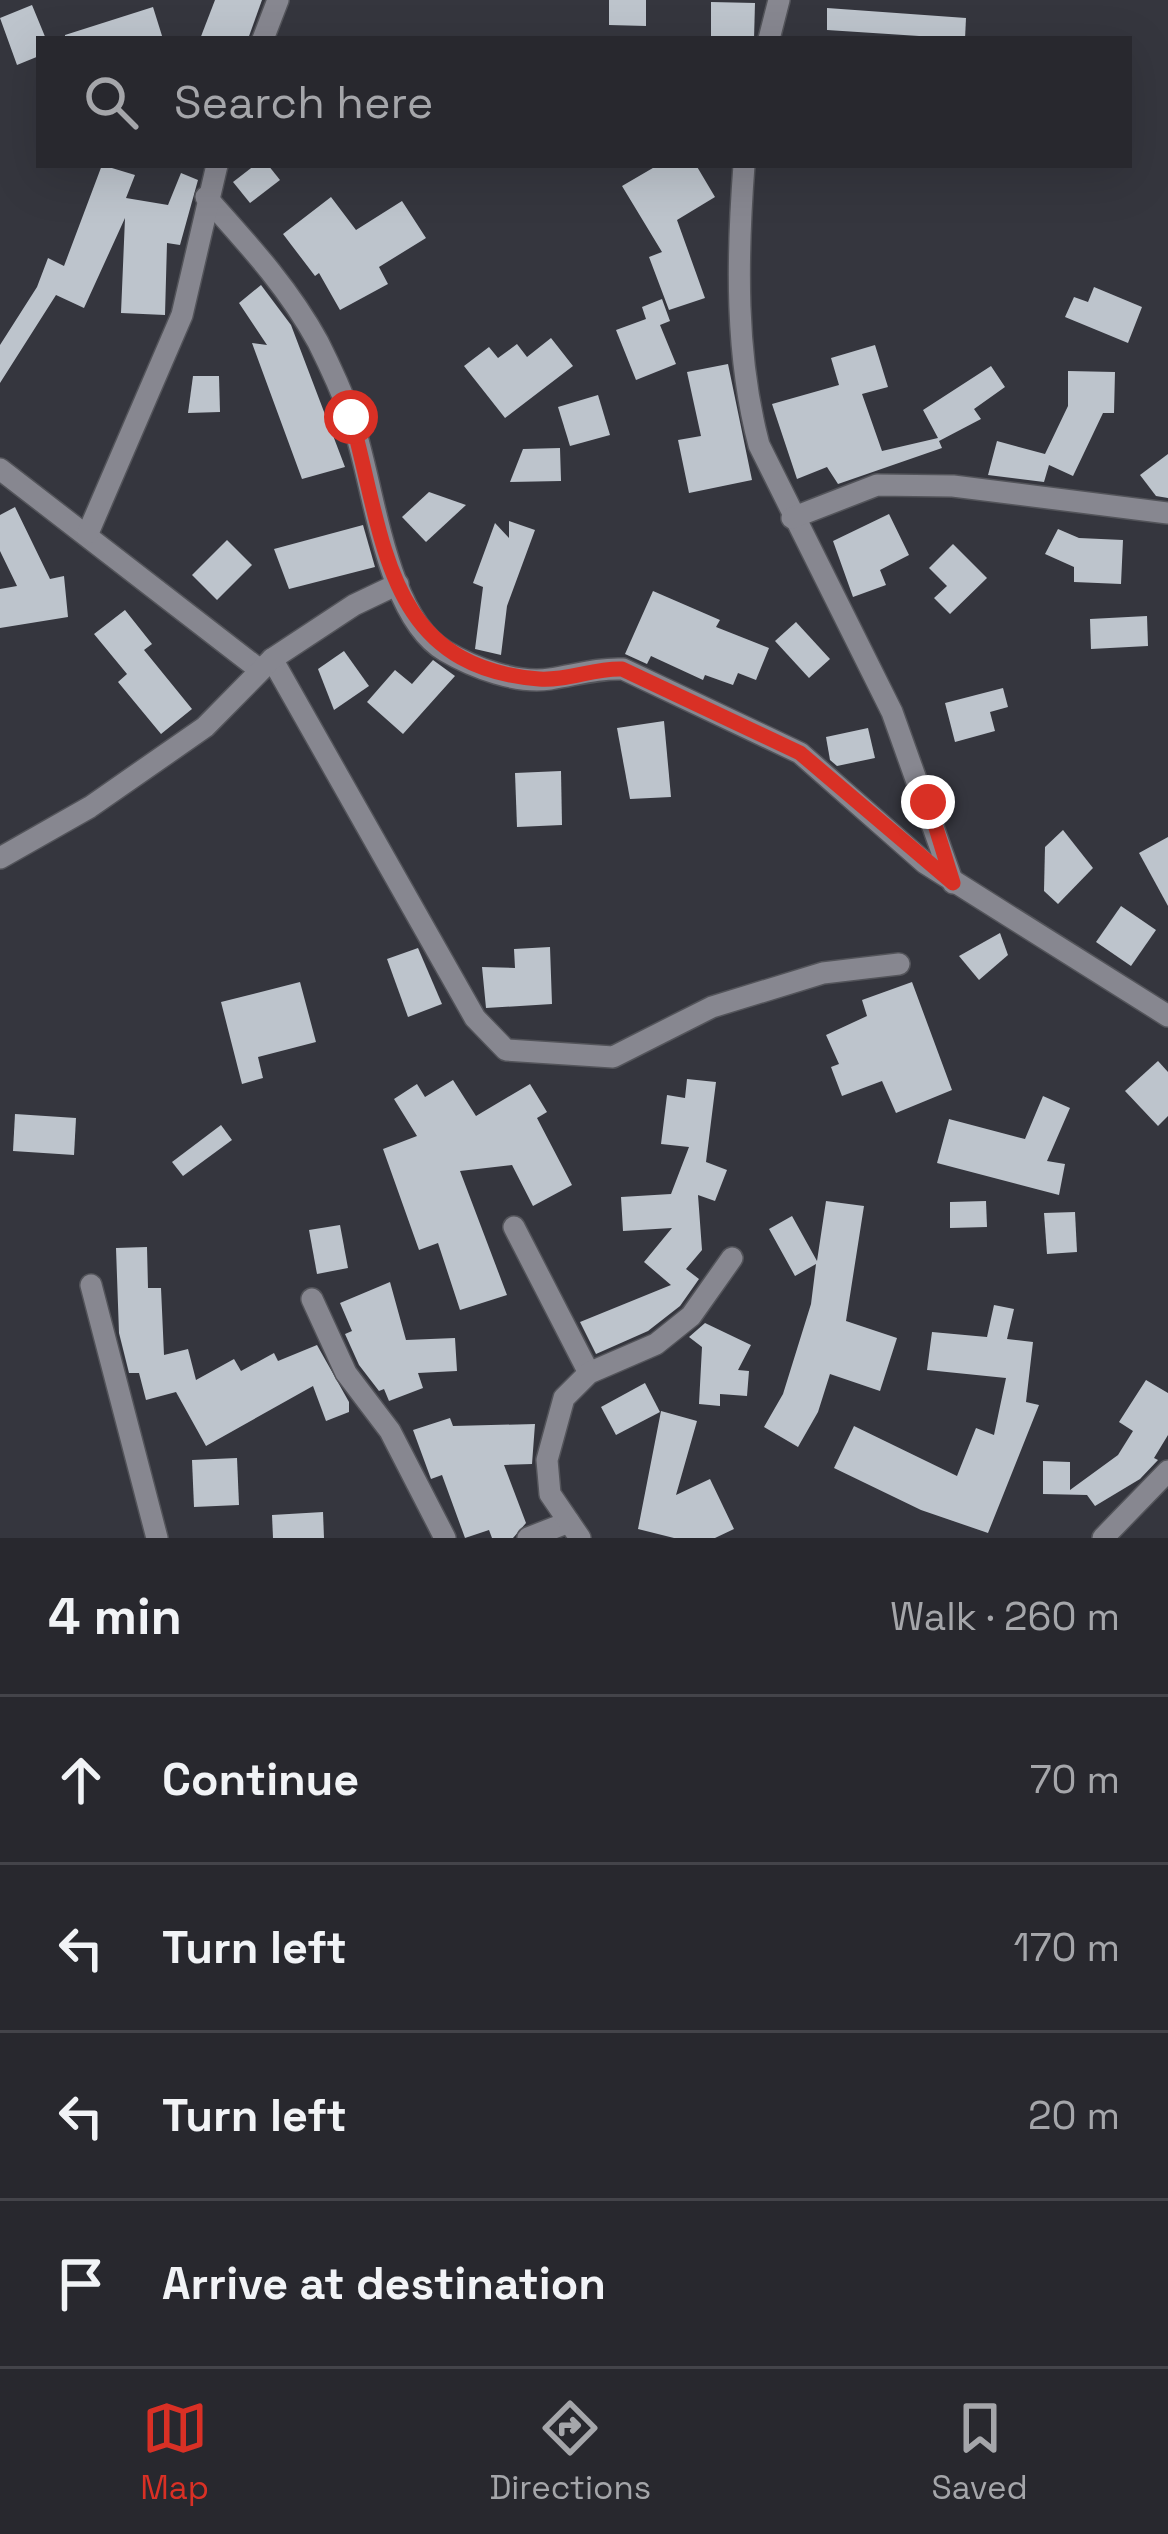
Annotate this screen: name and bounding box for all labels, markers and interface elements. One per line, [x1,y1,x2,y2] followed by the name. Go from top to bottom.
[36,36,1132,168] search box
[78,69,144,135] icon: search
[174,74,433,131] text: Search here
[324,390,378,444] route start
[901,775,955,829] route end
[48,1584,182,1649] text: 4 min
[890,1592,1120,1641] text: Walk · 260 m
[48,1747,114,1813] icon: ahead
[162,1751,359,1808] text: Continue
[1030,1755,1120,1804] text: 70 m
[48,1915,114,1981] icon: left
[162,1919,347,1976] text: Turn left
[1013,1923,1120,1972] text: 170 m
[48,2083,114,2149] icon: left
[162,2087,347,2144] text: Turn left
[1028,2091,1120,2140] text: 20 m
[48,2251,114,2317] icon: arrive
[162,2255,606,2312] text: Arrive at destination
[140,2395,209,2509] tab: Map
[489,2395,651,2509] tab: Directions
[932,2395,1028,2509] tab: Saved

